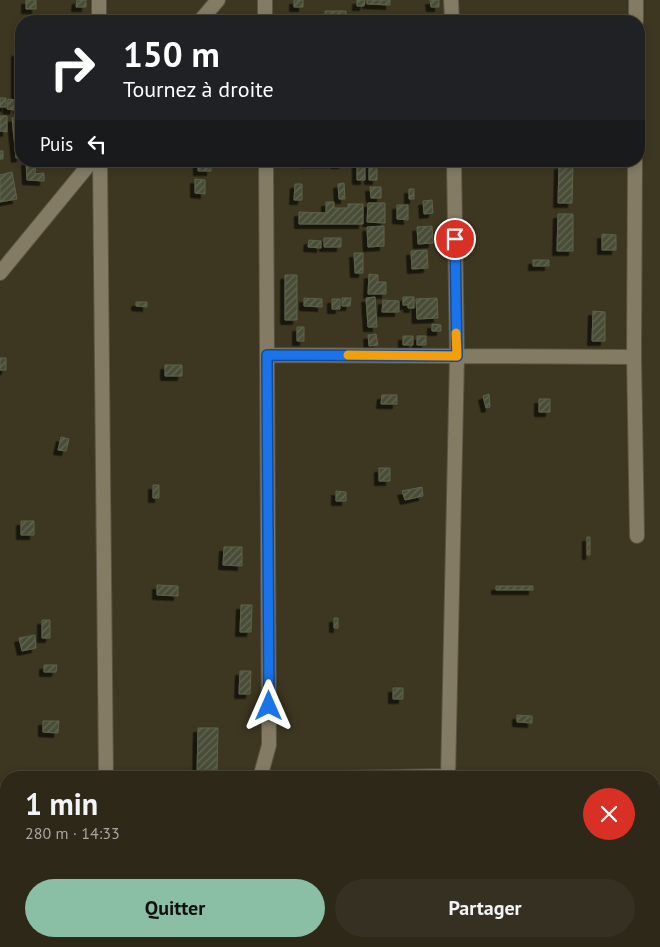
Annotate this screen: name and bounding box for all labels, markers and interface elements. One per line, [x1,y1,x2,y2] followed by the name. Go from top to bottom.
[123,31,220,77] text: 150 m
[40,35,105,100] icon: right
[123,75,274,103] text: Tournez à droite
[83,130,111,158] icon: left
[40,132,73,156] text: Puis
[434,218,476,260] pin
[441,225,469,253] icon: arrive
[242,679,294,731] position arrow
[25,784,98,823] text: 1 min
[583,788,635,840] button: close
[25,823,120,843] text: 280 m · 14:33
[25,879,325,937] button: Quitter
[335,879,635,937] button: Partager

